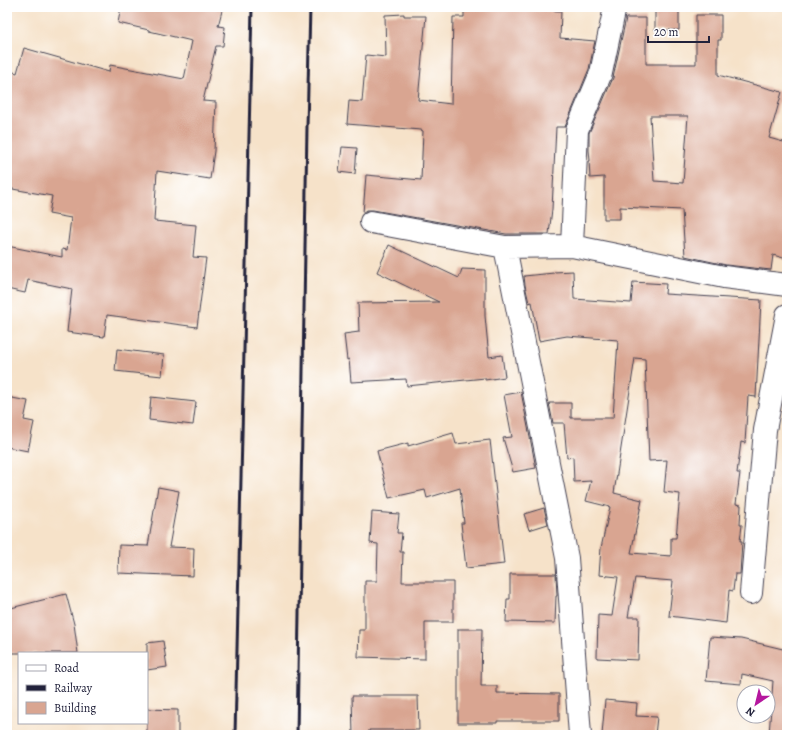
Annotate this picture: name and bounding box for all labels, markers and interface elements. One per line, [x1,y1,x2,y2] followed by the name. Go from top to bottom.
[648,18,709,44] scale bar
[654,24,678,40] text: 20 m
[18,652,148,724] legend
[54,660,80,676] text: Road
[54,680,93,696] text: Railway
[736,684,776,724] north arrow
[54,700,96,716] text: Building
[743,703,758,720] text: N

